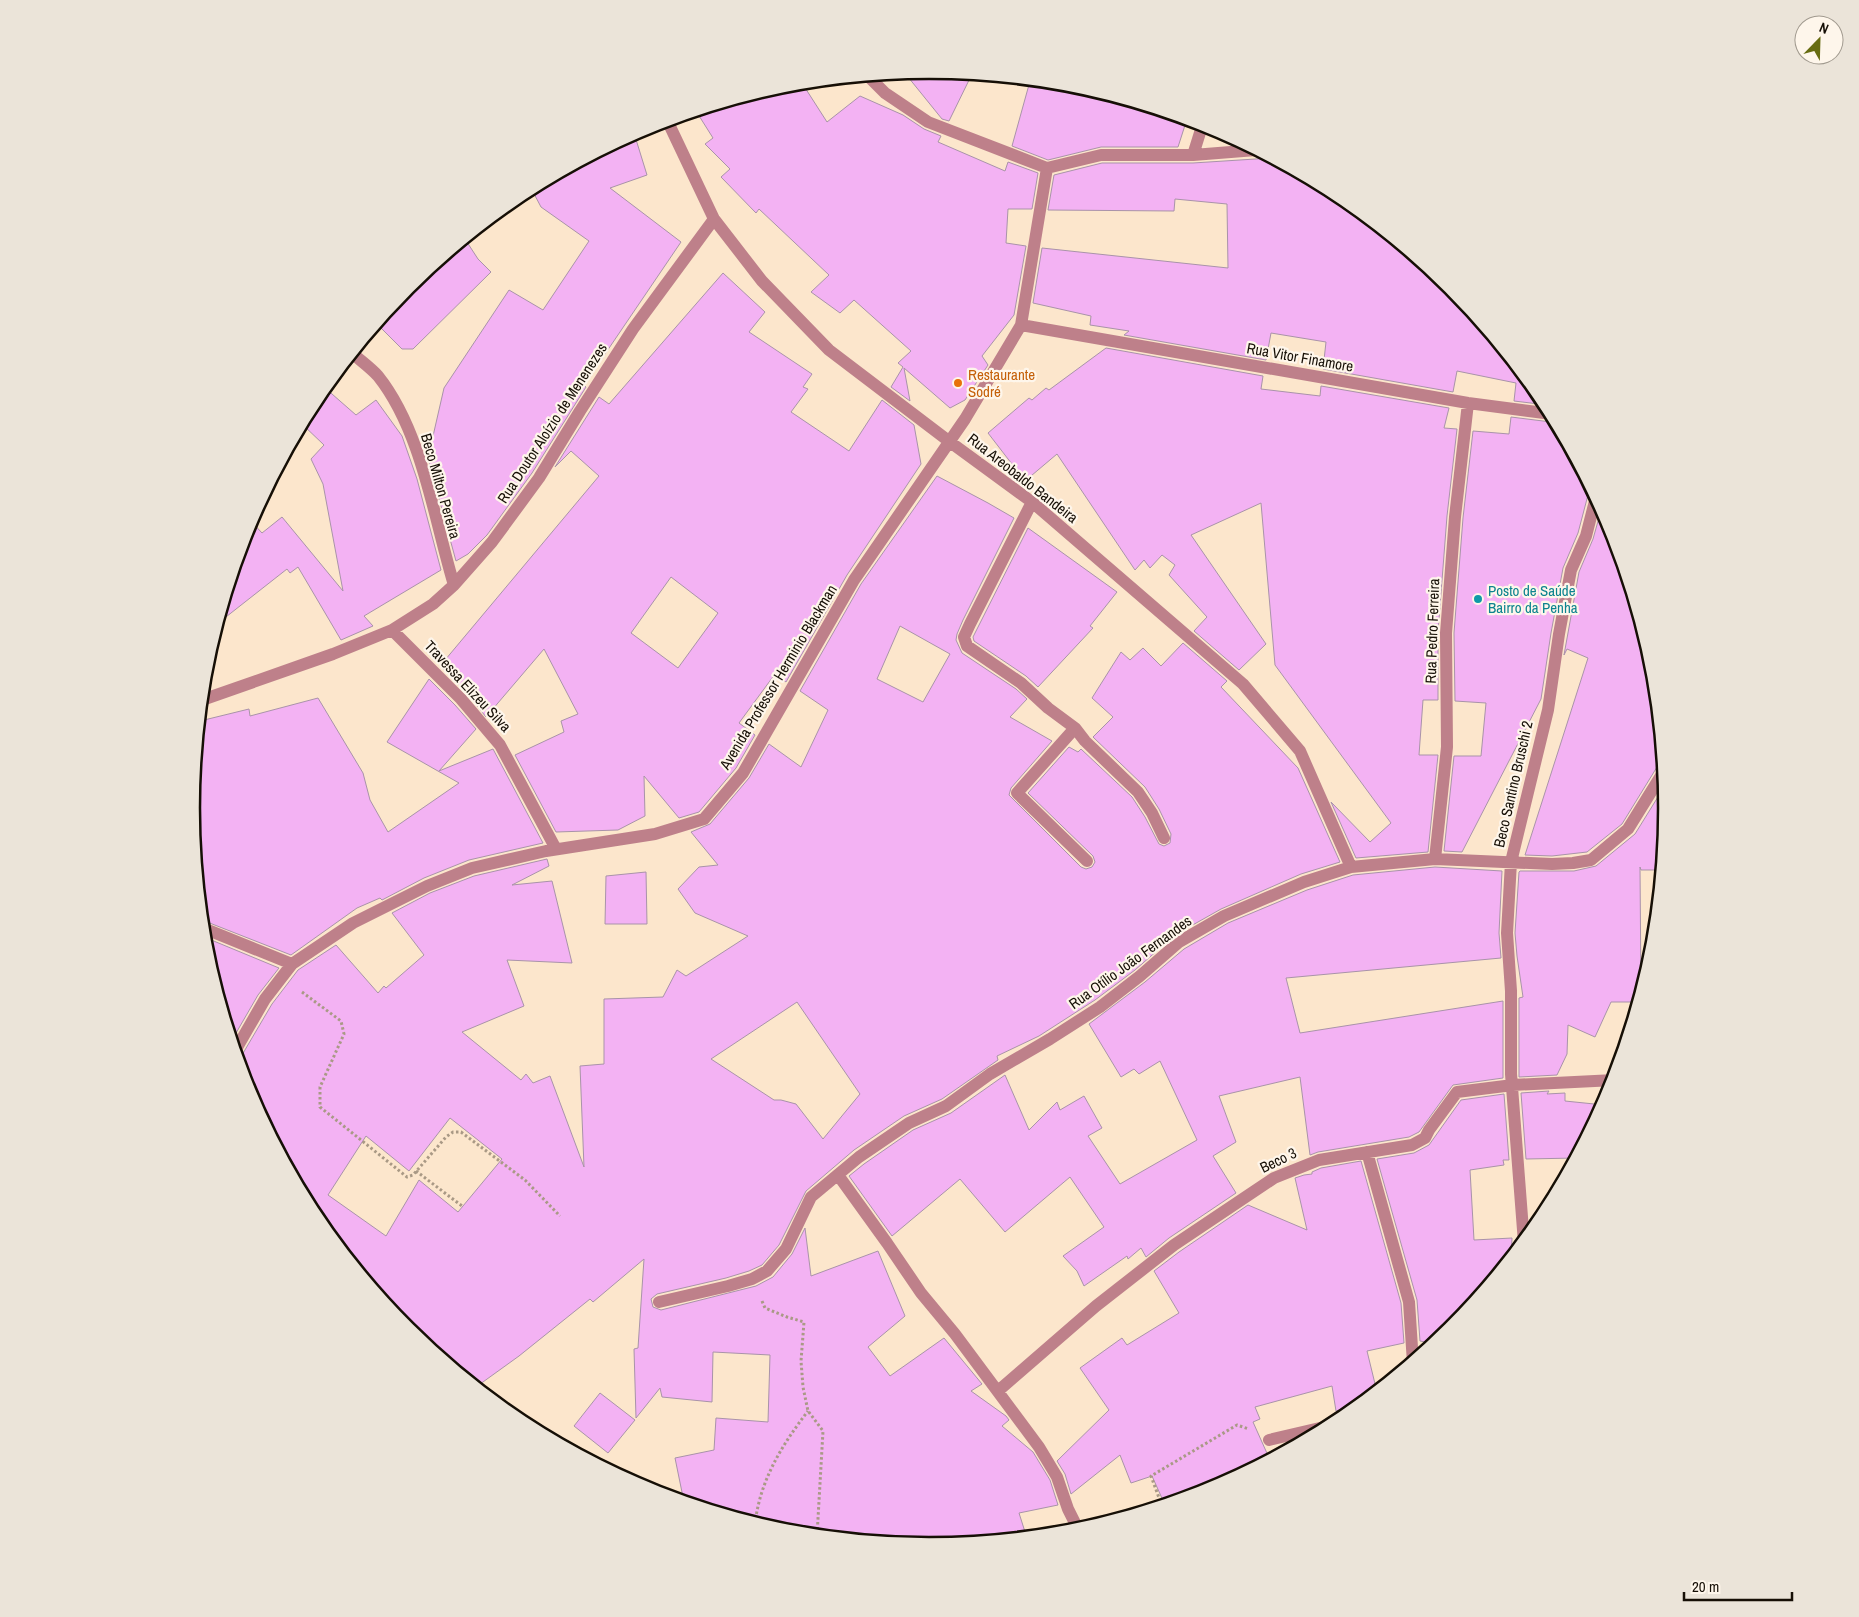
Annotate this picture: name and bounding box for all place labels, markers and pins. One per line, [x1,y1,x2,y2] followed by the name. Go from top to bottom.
[968,364,1035,402] place label: Restaurante Sodré
[952,377,964,389] marker: Restaurante Sodré
[1488,580,1578,618] place label: Posto de Saúde Bairro da Penha
[1472,593,1484,605] marker: Posto de Saúde Bairro da Penha

